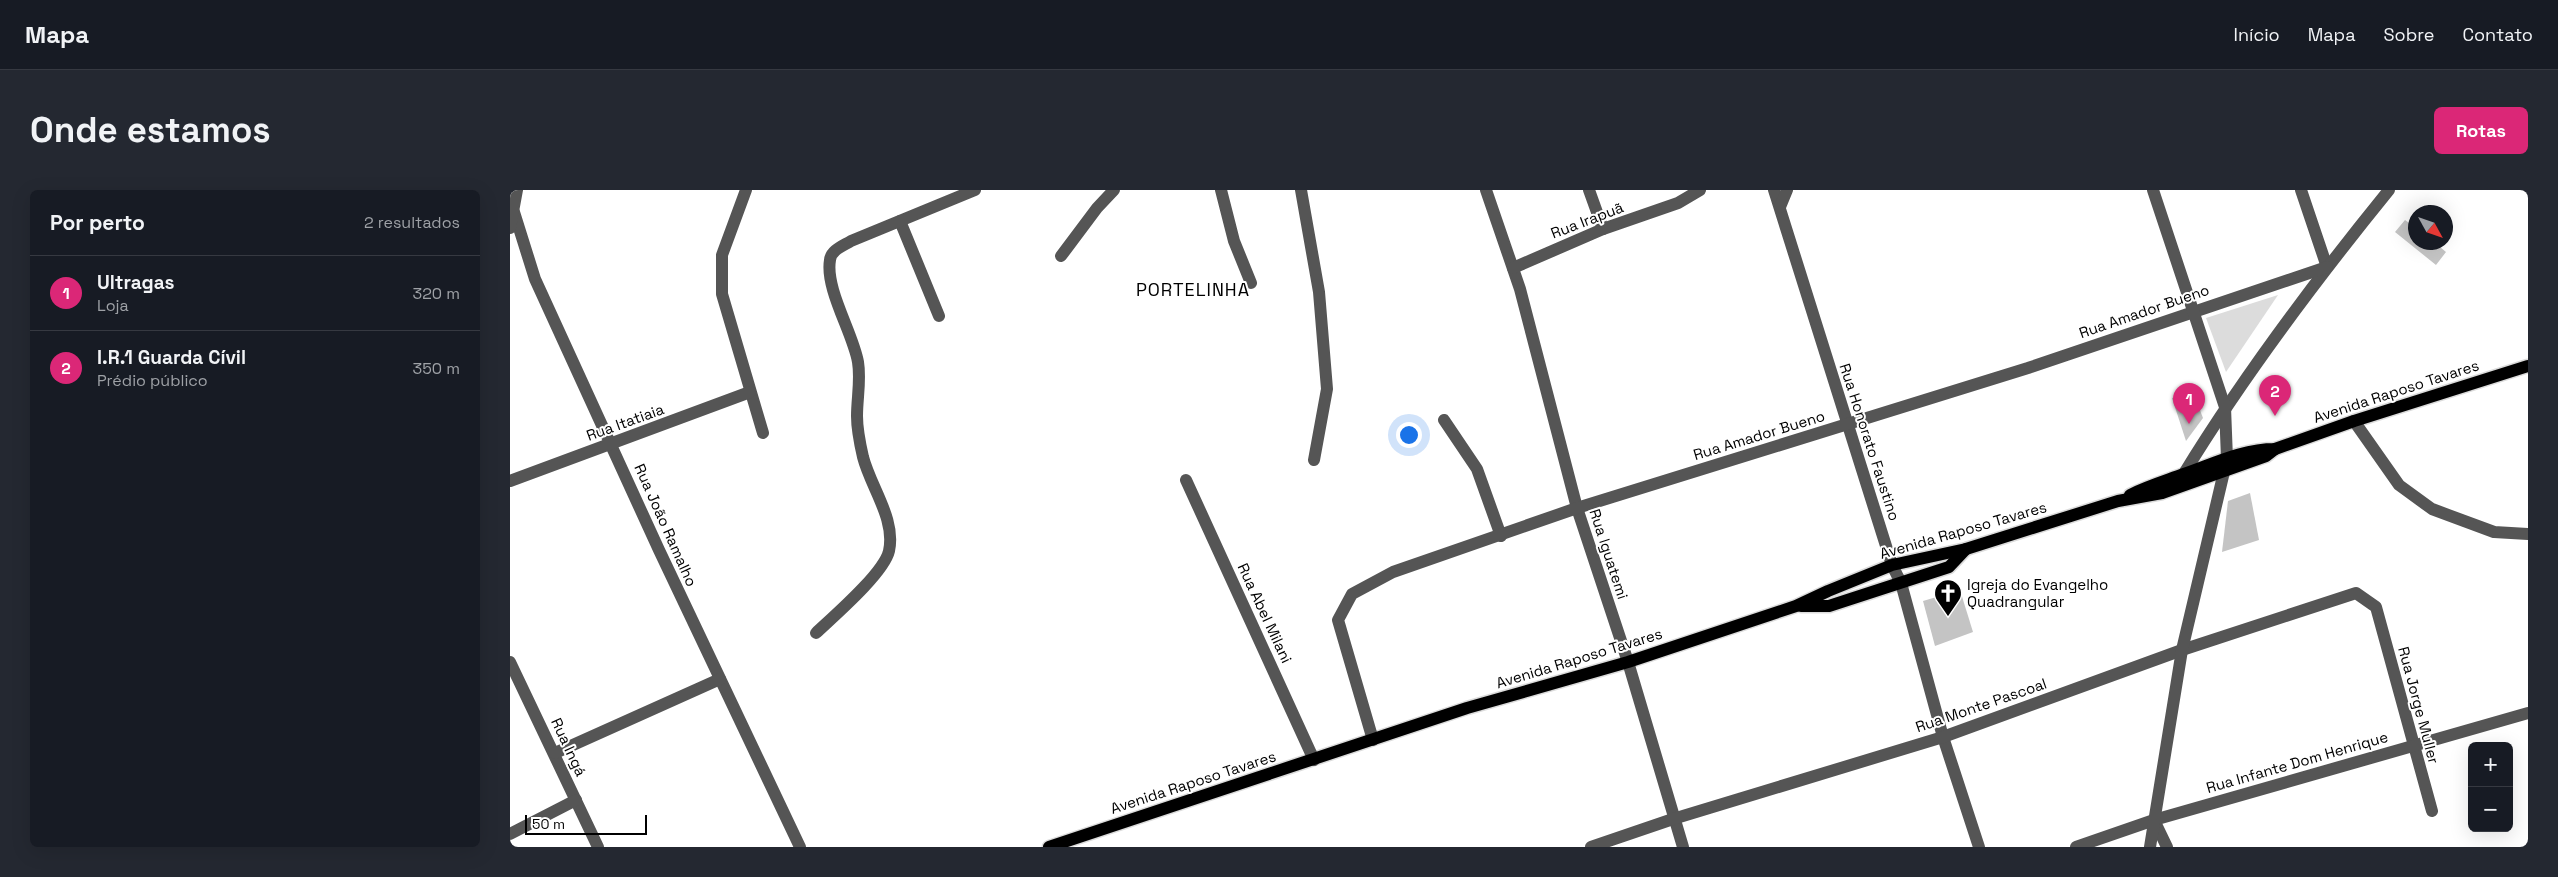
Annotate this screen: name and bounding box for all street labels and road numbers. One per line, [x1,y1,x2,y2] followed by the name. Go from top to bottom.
[1548,197,1626,243] street label: Rua Irapuã
[2076,280,2212,342] street label: Rua Amador Bueno
[2311,355,2481,427] street label: Avenida Raposo Tavares
[1836,361,1904,523] street label: Rua Honorato Faustino
[584,399,667,445] street label: Rua Itatiaia
[1691,406,1827,464] street label: Rua Amador Bueno
[630,461,702,589] street label: Rua João Ramalho
[1877,497,2049,563] street label: Avenida Raposo Tavares
[1585,506,1633,602] street label: Rua Iguatemi
[1234,560,1296,666] street label: Rua Abel Milani
[1494,624,1665,692] street label: Avenida Raposo Tavares
[2394,644,2444,766] street label: Rua Jorge Muller
[1913,674,2049,736] street label: Rua Monte Pascoal
[547,715,591,780] street label: Rua Ingá
[2204,727,2390,797] street label: Rua Infante Dom Henrique
[1108,746,1278,818] street label: Avenida Raposo Tavares

